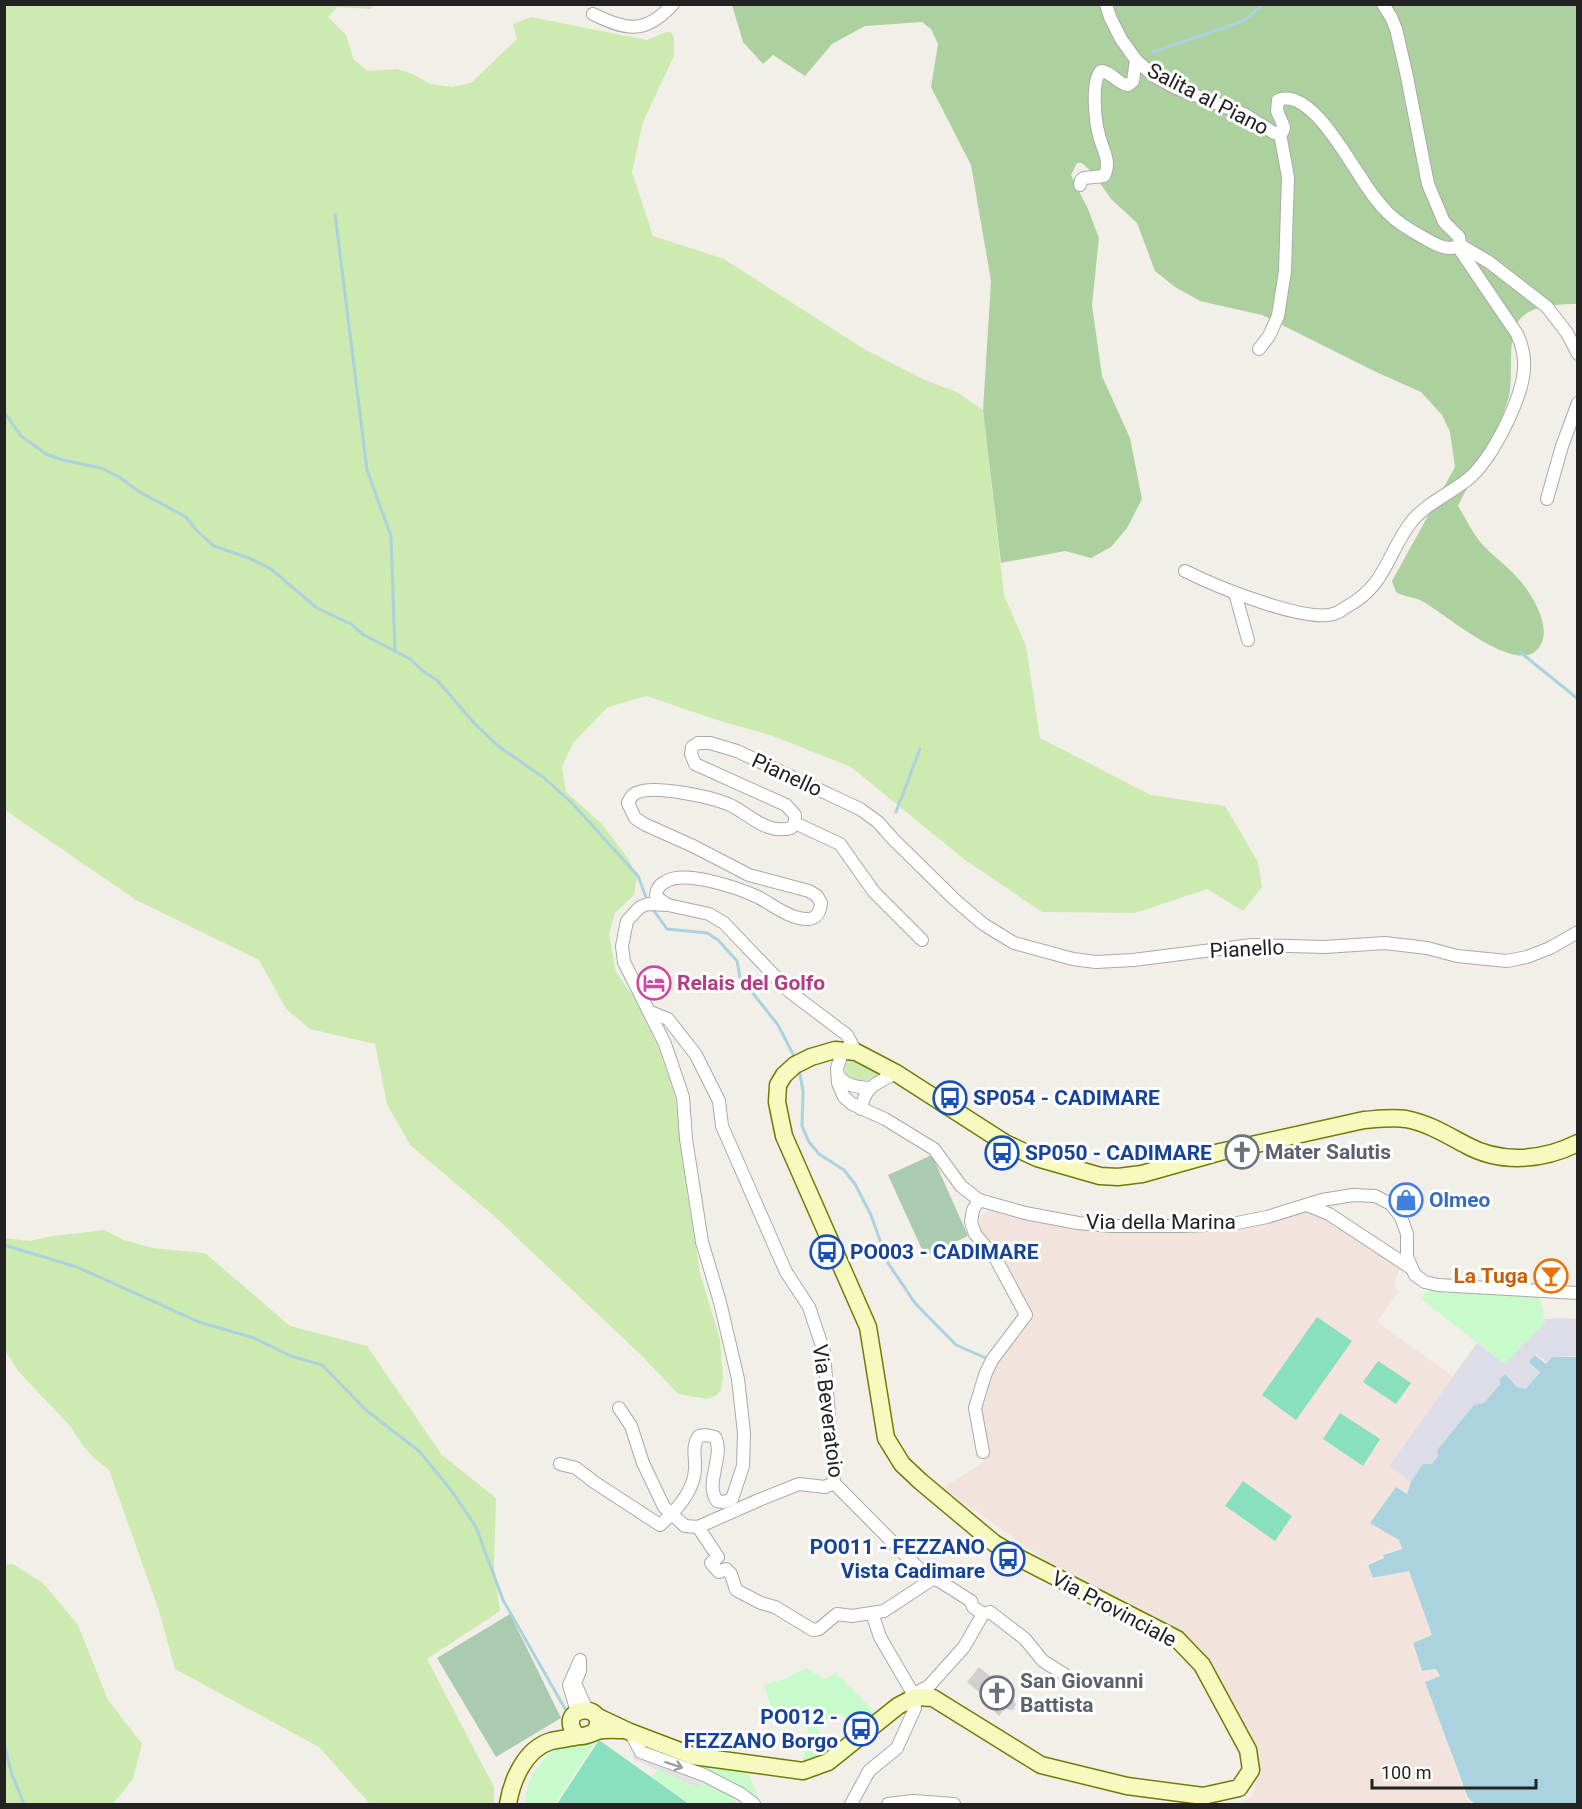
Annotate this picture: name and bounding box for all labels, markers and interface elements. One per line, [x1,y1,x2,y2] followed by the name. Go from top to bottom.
[1143,58,1273,140] street label: Salita al Piano
[748,748,826,802] street label: Pianello
[1209,935,1285,963] street label: Pianello
[636,965,672,1001] hotel icon: Relais del Golfo
[677,971,825,995] place label: Relais del Golfo
[932,1080,968,1116] bus stop icon: SP054 - CADIMARE
[973,1086,1160,1110] place label: SP054 - CADIMARE
[1224,1134,1260,1170] church icon: Mater Salutis
[984,1135,1020,1171] bus stop icon: SP050 - CADIMARE
[1265,1140,1391,1164] place label: Mater Salutis
[1025,1141,1212,1165] place label: SP050 - CADIMARE
[1388,1182,1424,1218] shop icon: Olmeo
[1429,1188,1491,1212] place label: Olmeo
[1086,1210,1236,1234] street label: Via della Marina
[809,1234,845,1270] bus stop icon: PO003 - CADIMARE
[850,1240,1039,1264] place label: PO003 - CADIMARE
[1533,1258,1569,1294] bar icon: La Tuga
[1453,1264,1528,1288] place label: La Tuga
[808,1343,848,1479] street label: Via Beveratoio
[810,1535,985,1583] place label: PO011 - FEZZANO Vista Cadimare
[990,1541,1026,1577] bus stop icon: PO011 - FEZZANO Vista Cadimare
[1048,1566,1180,1652] street label: Via Provinciale
[1020,1669,1144,1717] place label: San Giovanni Battista
[979,1675,1015,1711] church icon: San Giovanni Battista
[684,1705,838,1753] place label: PO012 - FEZZANO Borgo
[843,1711,879,1747] bus stop icon: PO012 - FEZZANO Borgo
[1372,1752,1536,1790] scale bar
[664,1760,683,1771] one-way arrow
[1381,1762,1432,1783] text: 100 m

